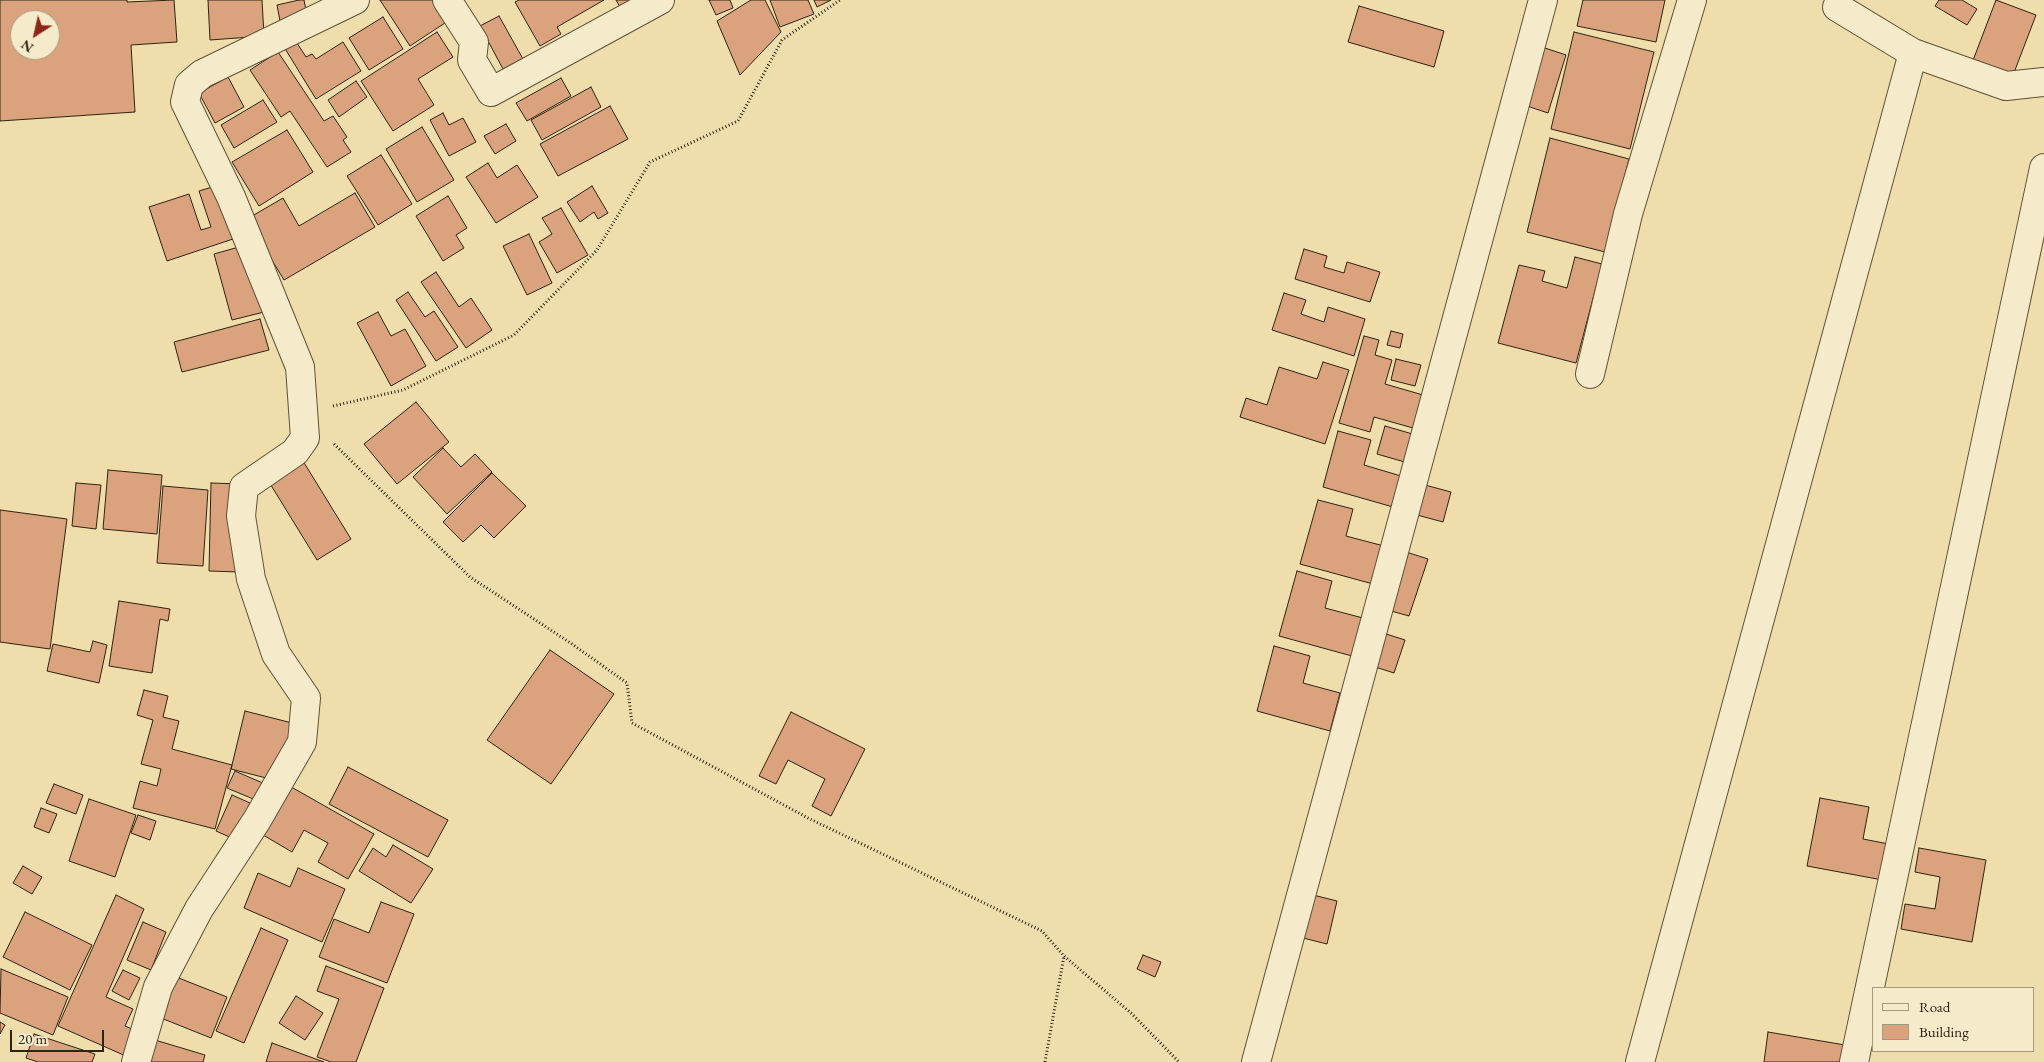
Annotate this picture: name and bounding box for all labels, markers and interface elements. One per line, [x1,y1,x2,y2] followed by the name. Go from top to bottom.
[10,10,60,60] north arrow
[17,36,37,57] text: N
[1872,987,2034,1052] legend
[1919,997,1950,1016] text: Road
[12,1020,106,1052] scale bar
[1919,1022,1969,1041] text: Building
[18,1029,47,1048] text: 20 m

